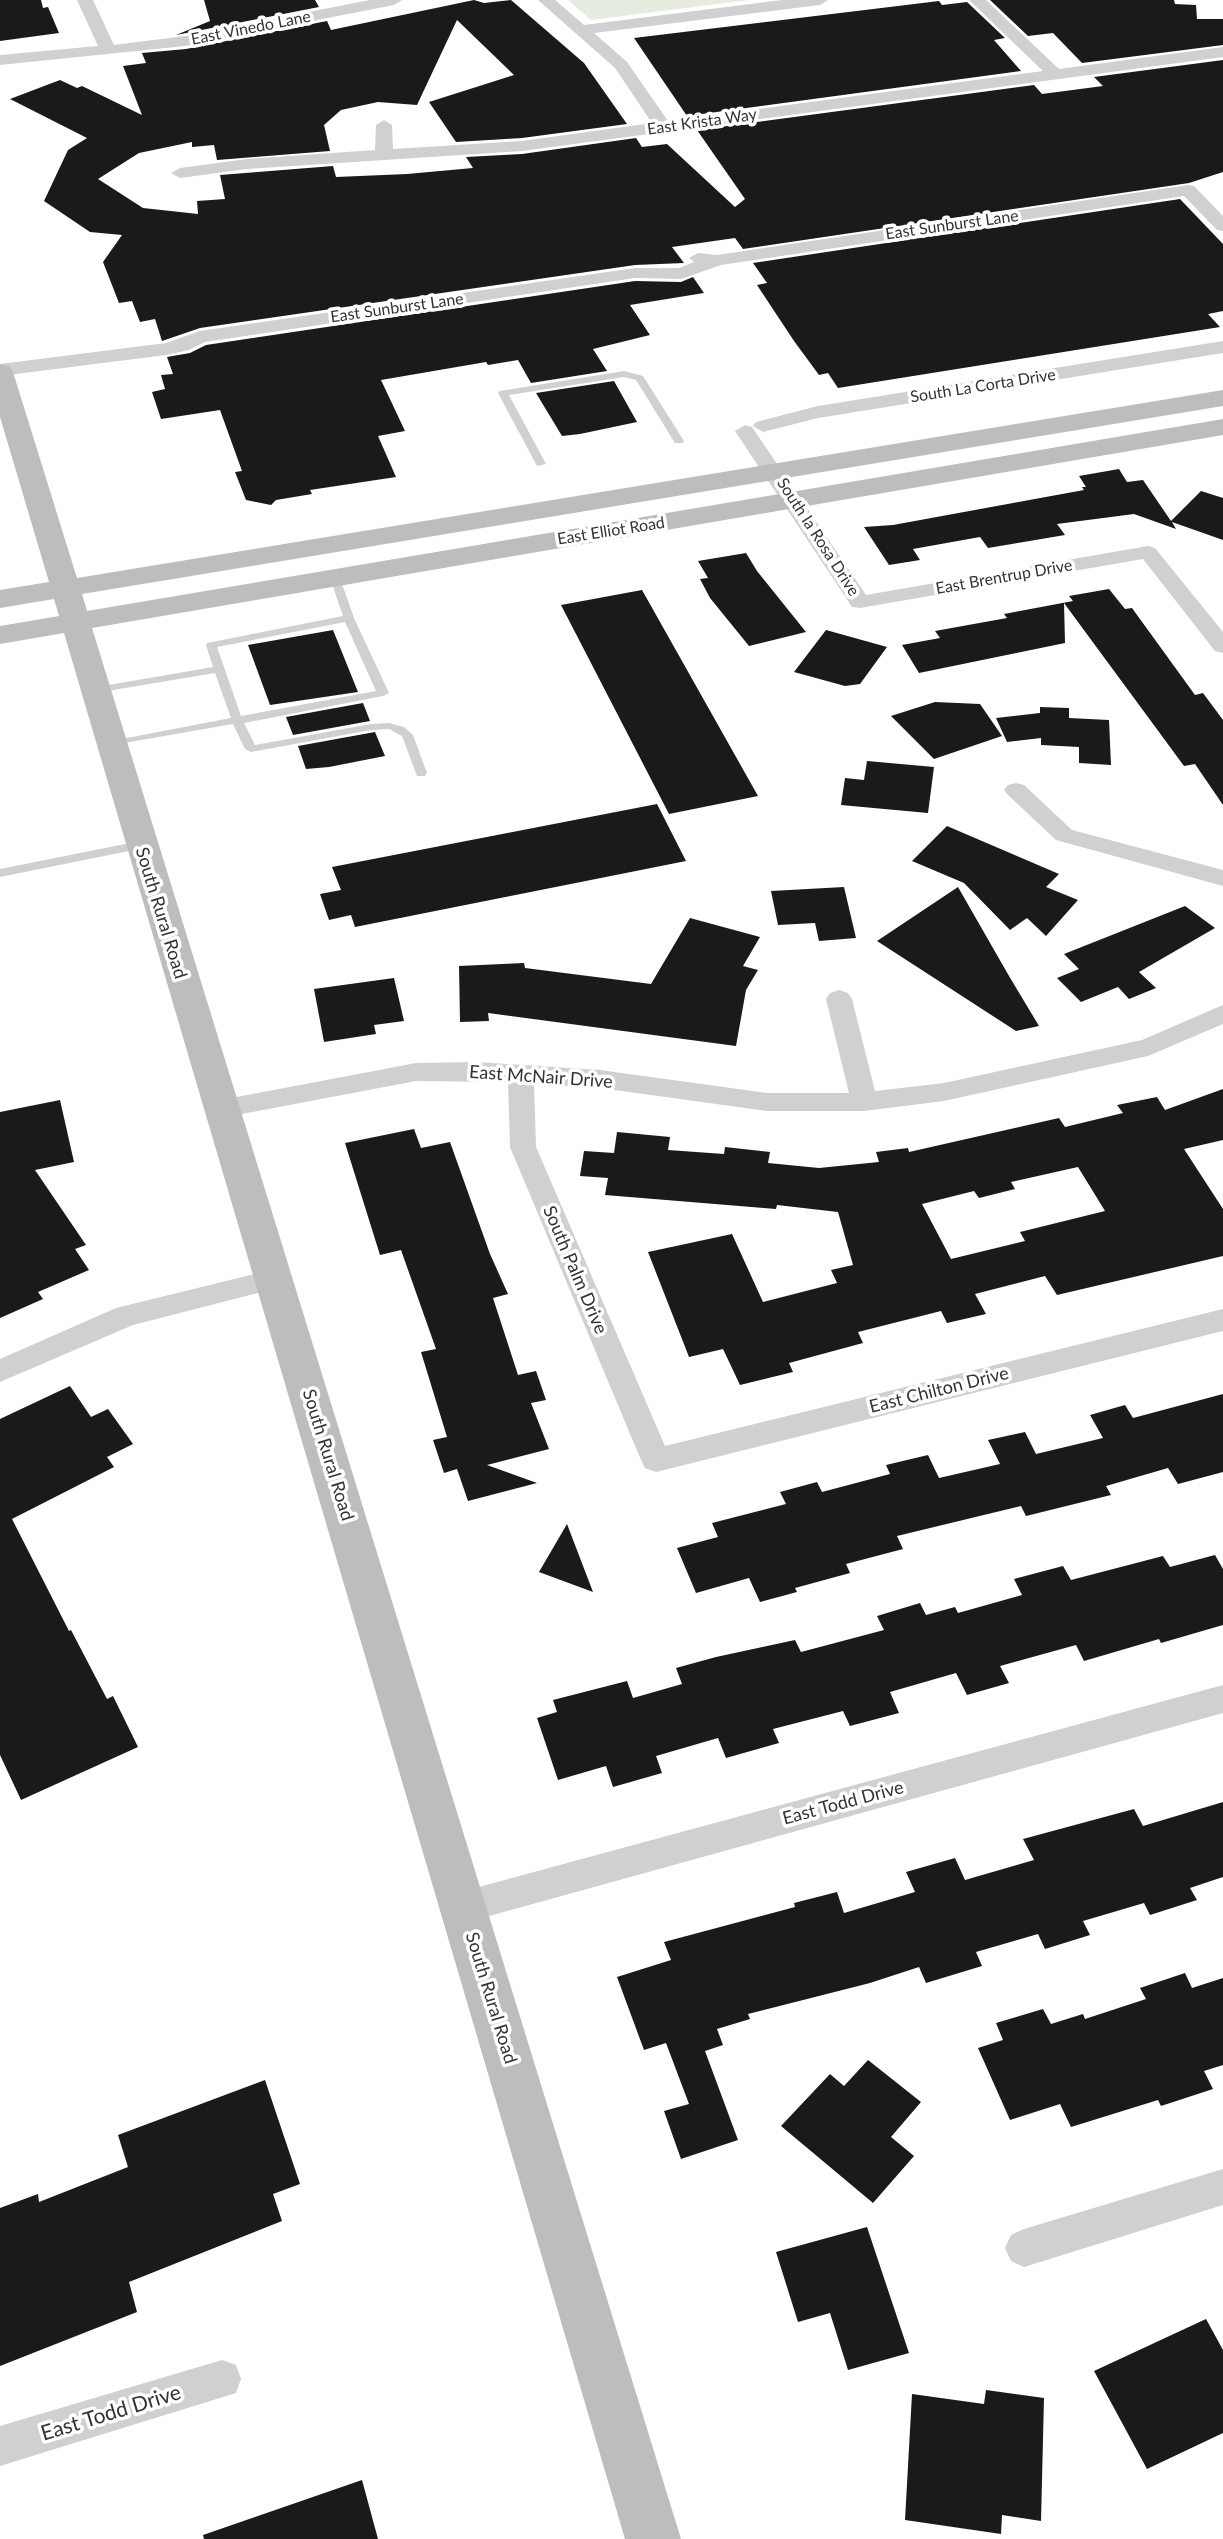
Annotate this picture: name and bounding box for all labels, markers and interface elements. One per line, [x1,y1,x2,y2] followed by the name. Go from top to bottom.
[189,7,313,49] street label: East Vinedo Lane
[646,105,758,139] street label: East Krista Way
[884,206,1020,244] street label: East Sunburst Lane
[329,289,465,327] street label: East Sunburst Lane
[909,365,1057,407] street label: South La Corta Drive
[773,474,863,600] street label: South la Rosa Drive
[556,513,666,549] street label: East Elliot Road
[934,556,1074,598] street label: East Brentrup Drive
[131,845,191,981] street label: South Rural Road
[469,1061,613,1093] street label: East McNair Drive
[538,1203,612,1337] street label: South Palm Drive
[867,1362,1011,1418] street label: East Chilton Drive
[298,1387,358,1523] street label: South Rural Road
[780,1776,906,1830] street label: East Todd Drive
[461,1930,521,2066] street label: South Rural Road
[38,2380,184,2446] street label: East Todd Drive

